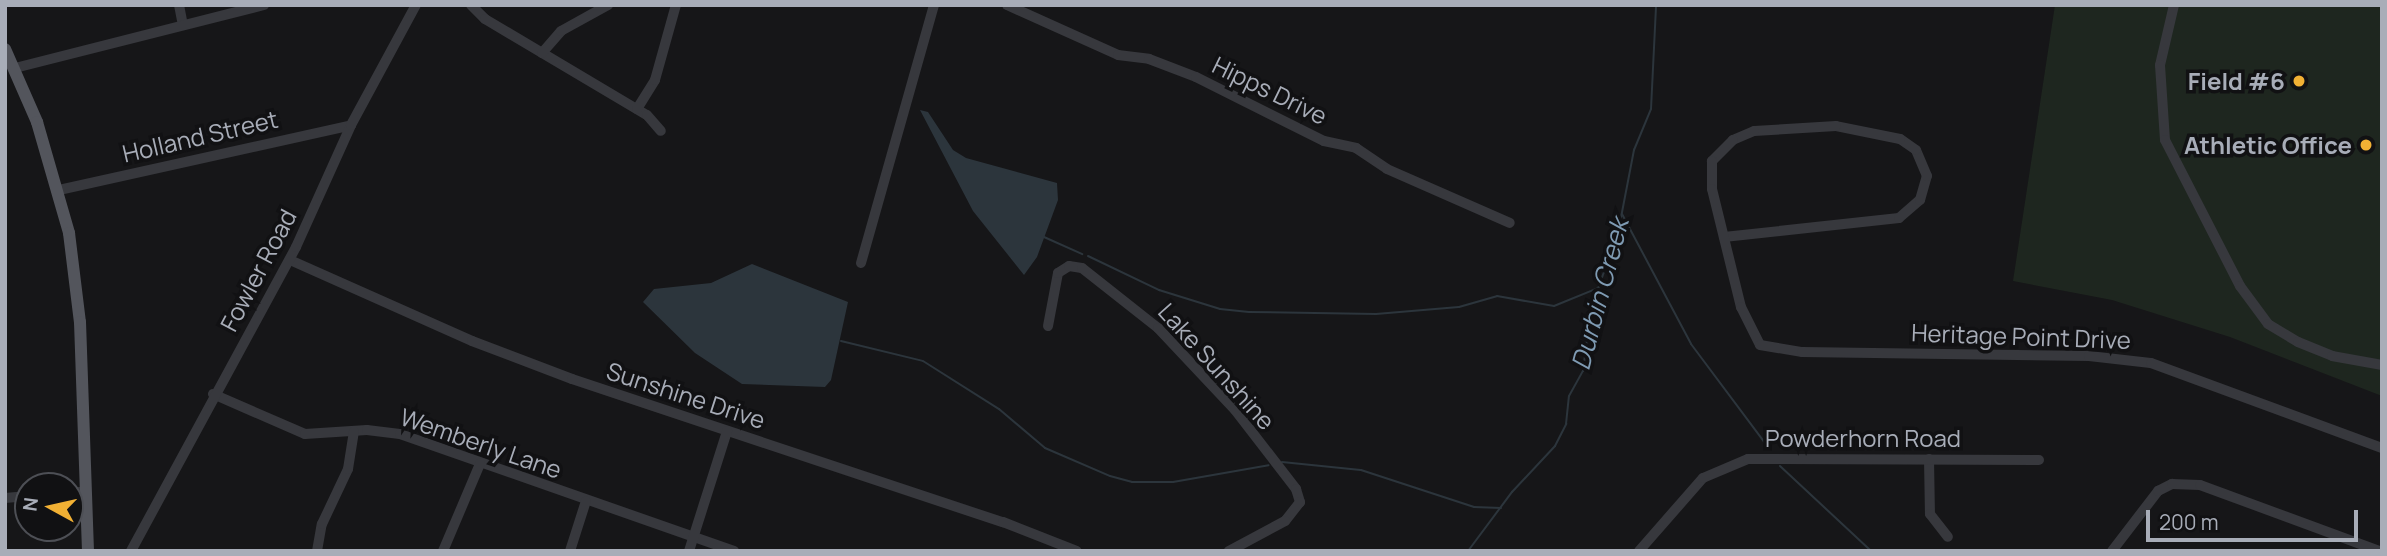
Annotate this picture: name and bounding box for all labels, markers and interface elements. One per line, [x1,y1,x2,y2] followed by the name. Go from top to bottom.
[1208,50,1332,130] street label: Hipps Drive
[2188,67,2285,95] place label: Field #6
[2291,73,2307,89] marker: Field #6
[119,104,281,168] street label: Holland Street
[2184,131,2352,159] place label: Athletic Office
[2358,137,2374,153] marker: Athletic Office
[214,204,302,336] street label: Fowler Road
[1565,215,1635,373] water label: Durbin Creek
[1153,297,1281,435] street label: Lake Sunshine
[1911,318,2131,354] street label: Heritage Point Drive
[603,356,769,434] street label: Sunshine Drive
[397,402,565,484] street label: Wemberly Lane
[1765,424,1961,452] street label: Powderhorn Road
[14,472,84,542] north arrow
[16,496,44,513] text: N
[2149,496,2361,540] scale bar
[2159,508,2219,536] text: 200 m

